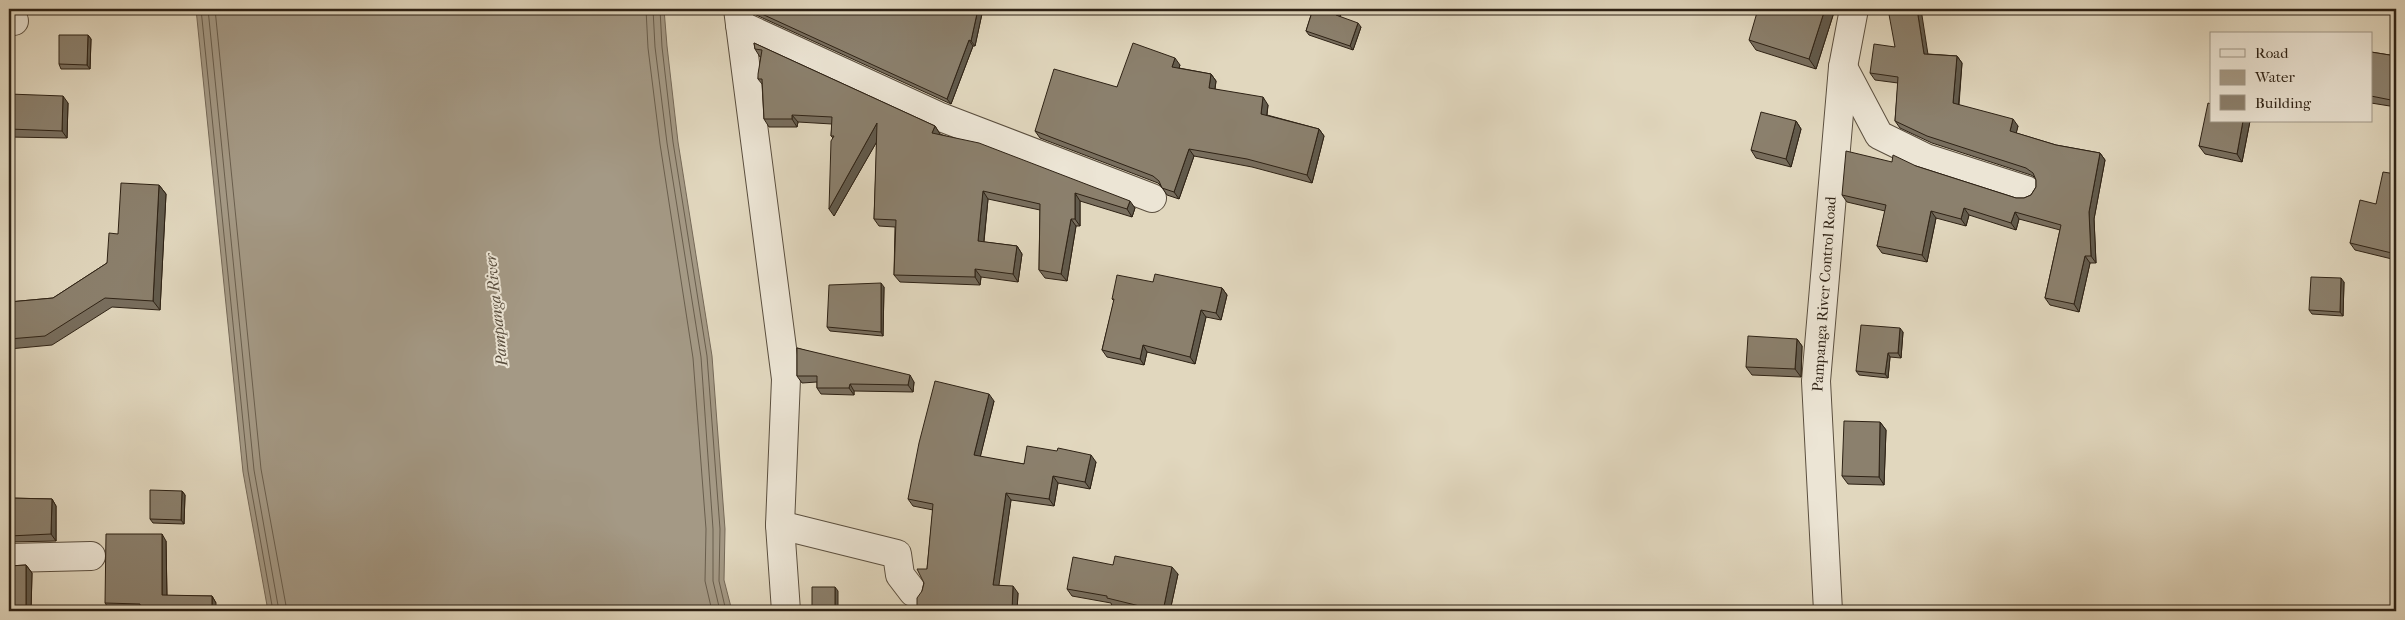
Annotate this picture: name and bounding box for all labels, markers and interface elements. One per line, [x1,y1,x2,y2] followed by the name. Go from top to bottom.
[2210,32,2372,122] legend
[2255,44,2289,62] text: Road
[2254,68,2295,86] text: Water
[2255,94,2312,112] text: Building
[1808,195,1840,392] street label: Pampanga River Control Road
[480,251,511,368] water label: Pampanga River

